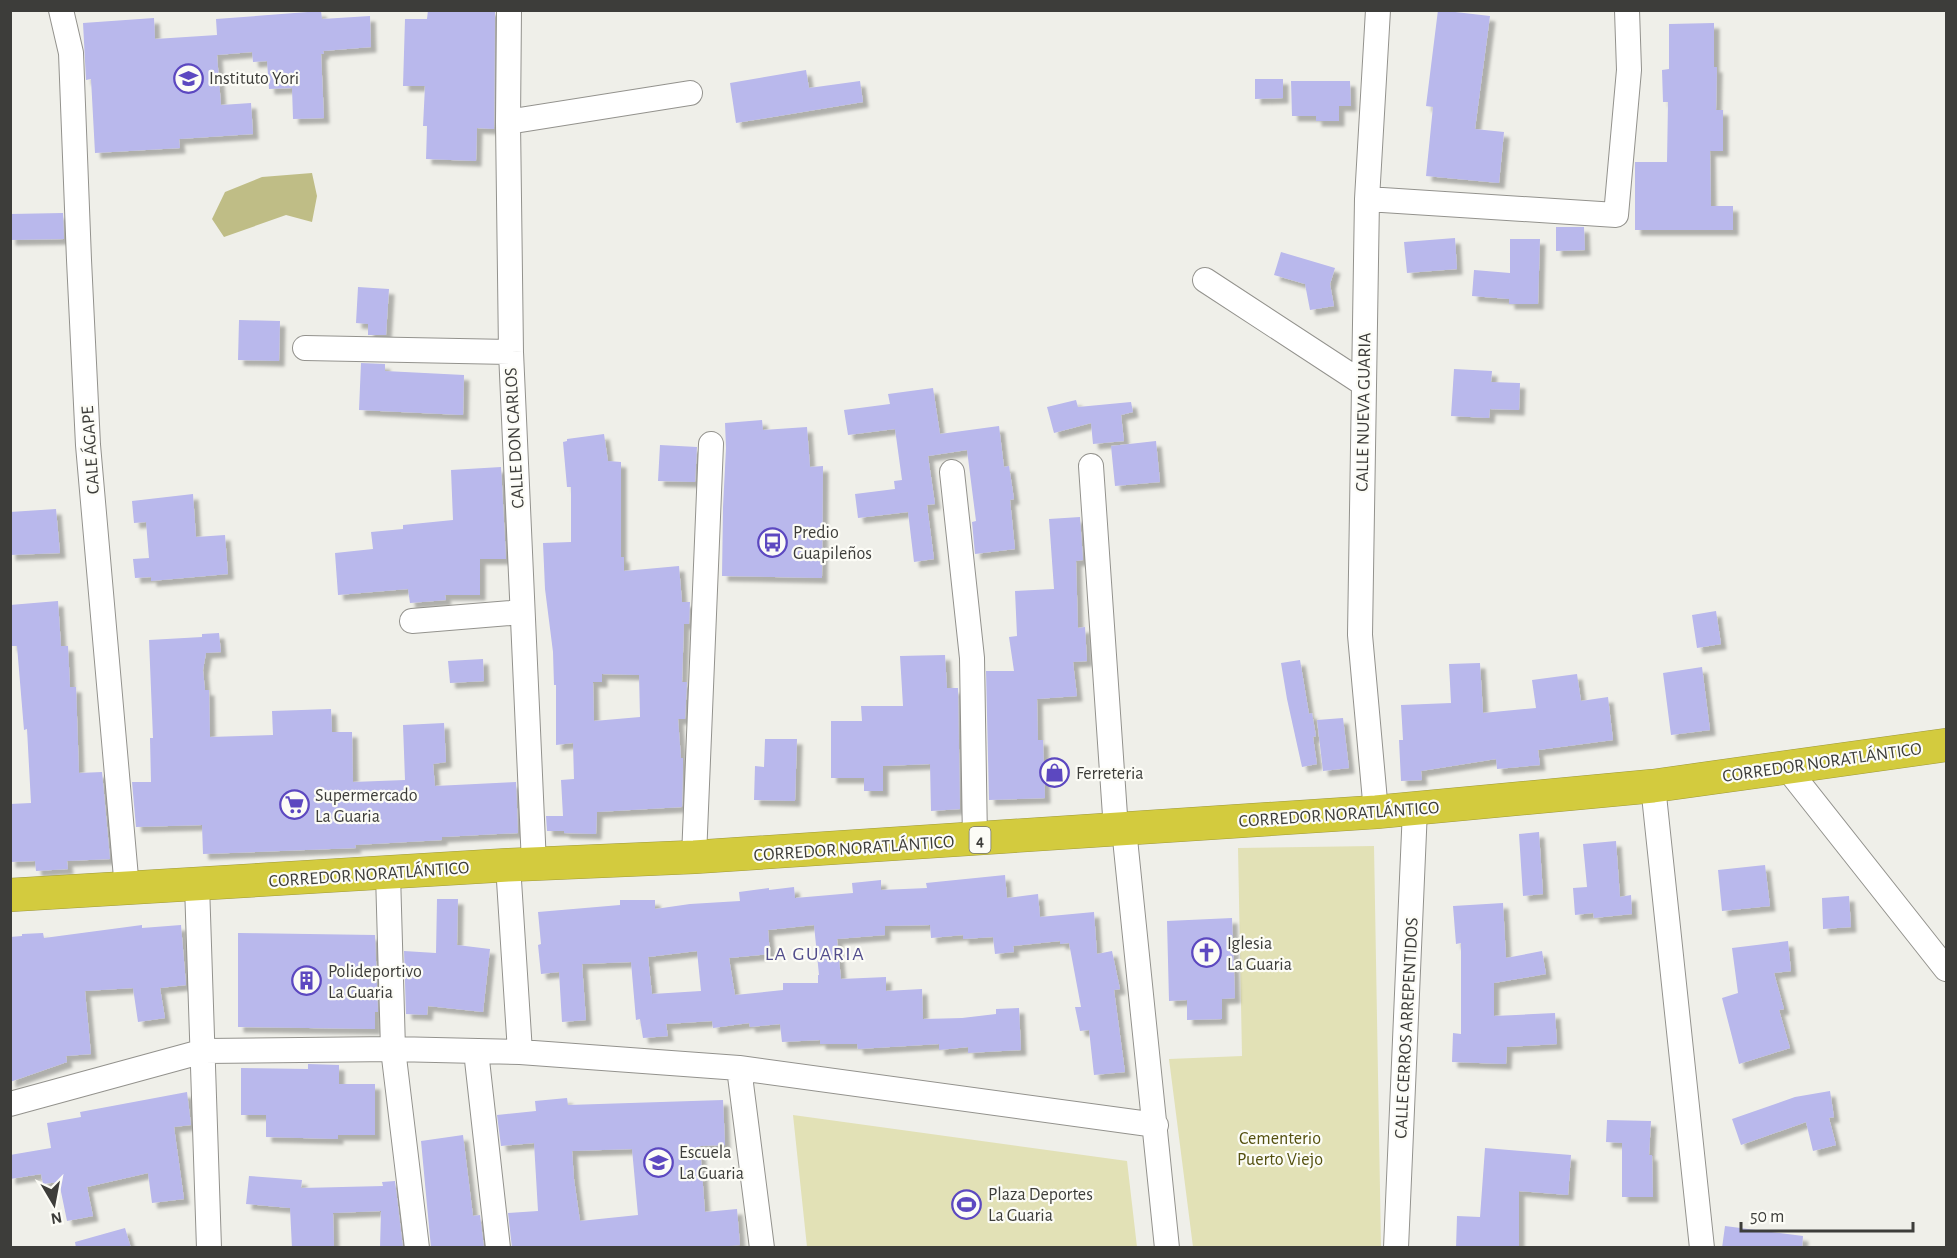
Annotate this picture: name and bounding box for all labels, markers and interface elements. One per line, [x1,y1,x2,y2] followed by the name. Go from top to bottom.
[172,62,204,94] school or university icon: Instituto Yori
[209,70,299,88] place label: Instituto Yori
[1354,332,1374,492] street label: CALLE NUEVA GUARIA
[502,367,528,509] street label: CALLE DON CARLOS
[76,405,103,495] street label: CALE ÁGAPE
[793,524,872,563] place label: Predio Guapileños
[756,526,788,558] bus stop icon: Predio Guapileños
[1721,737,1923,786] street label: CORREDOR NORATLÁNTICO
[1039,757,1071,789] shop icon: Ferreteria
[1076,765,1144,783] place label: Ferreteria
[315,787,418,826] place label: Supermercado La Guaria
[278,789,310,821] supermarket icon: Supermercado La Guaria
[1238,796,1440,831] street label: CORREDOR NORATLÁNTICO
[970,827,990,853] road number: 4
[753,830,955,865] street label: CORREDOR NORATLÁNTICO
[268,856,470,891] street label: CORREDOR NORATLÁNTICO
[1392,917,1422,1139] street label: CALLE CERROS ARREPENTIDOS
[1227,935,1292,974] place label: Iglesia La Guaria
[1190,937,1222,969] church icon: Iglesia La Guaria
[765,944,865,964] district label: LA GUARIA
[328,963,422,1002] place label: Polideportivo La Guaria
[291,965,323,997] building icon: Polideportivo La Guaria
[1237,1130,1323,1169] park label: Cementerio Puerto Viejo
[679,1144,744,1183] place label: Escuela La Guaria
[642,1146,674,1178] school or university icon: Escuela La Guaria
[24,1174,84,1234] north arrow
[988,1186,1093,1225] place label: Plaza Deportes La Guaria
[951,1188,983,1220] sports icon: Plaza Deportes La Guaria
[1741,1195,1914,1233] scale bar
[1750,1208,1784,1226] text: 50 m
[50,1209,63,1227] text: N

